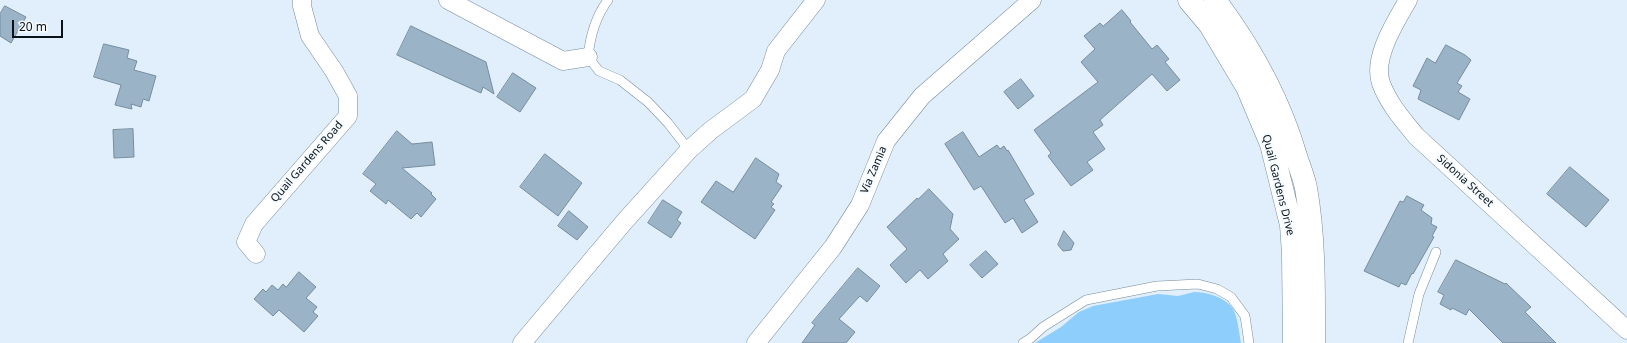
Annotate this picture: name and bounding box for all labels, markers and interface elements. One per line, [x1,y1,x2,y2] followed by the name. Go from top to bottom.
[14,12,65,38] scale bar
[19,18,47,35] text: 20 m
[268,119,346,205] street label: Quail Gardens Road
[1259,133,1297,237] street label: Quail Gardens Drive
[858,144,890,196] street label: Via Zamia
[1434,152,1496,210] street label: Sidonia Street

